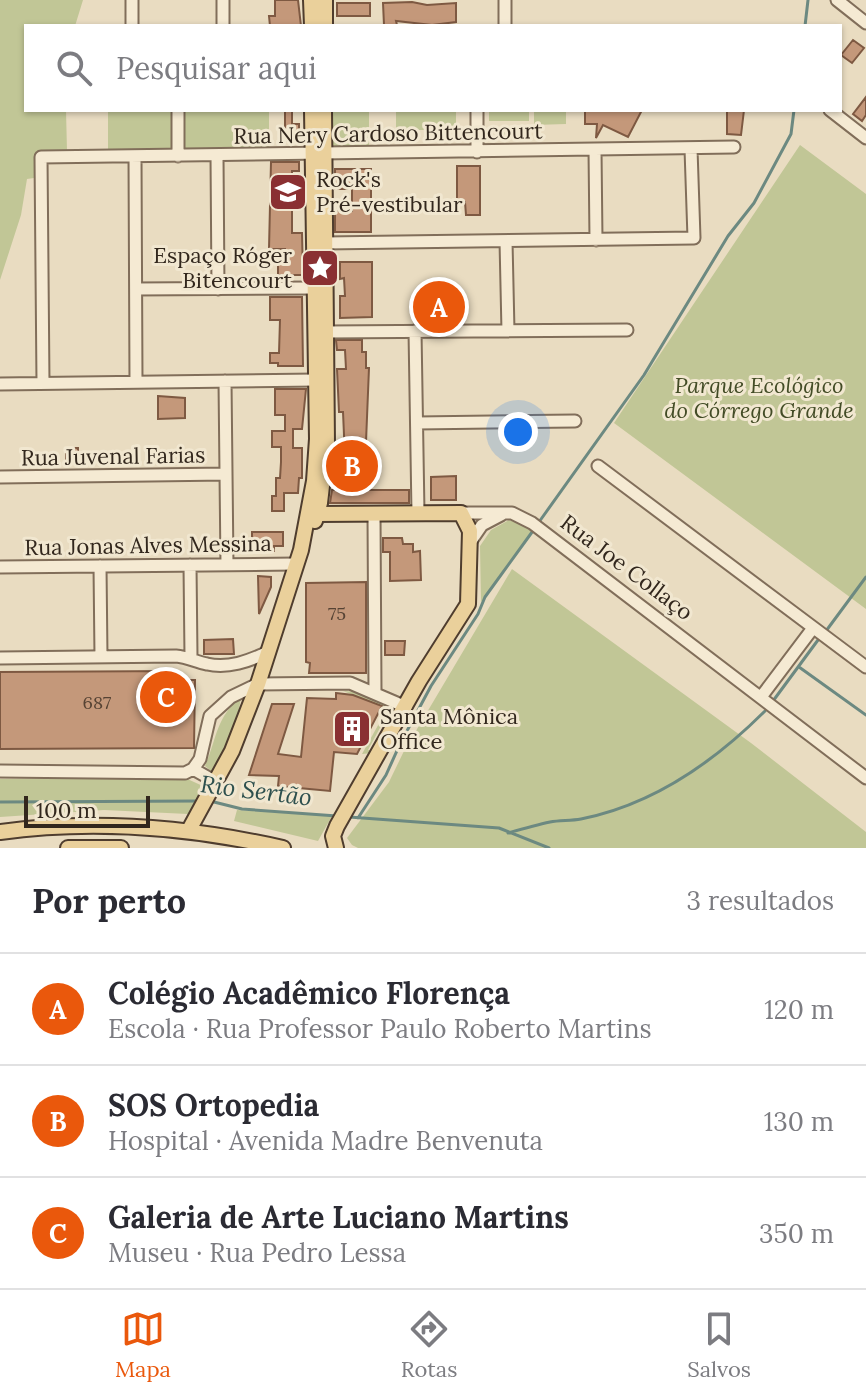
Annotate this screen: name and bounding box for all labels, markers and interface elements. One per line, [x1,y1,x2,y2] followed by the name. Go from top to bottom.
[24,24,842,112] search box
[52,46,96,90] icon: search
[116,49,317,87] text: Pesquisar aqui
[233,116,543,150] street label: Rua Nery Cardoso Bittencourt
[316,165,463,218] place label: Rock's Pré-vestibular
[267,171,309,213] school or university icon: Rock's Pré-vestibular
[153,241,292,294] place label: Espaço Róger Bitencourt
[299,247,341,289] place icon: Espaço Róger Bitencourt
[413,277,465,337] pin: A
[664,371,854,424] park label: Parque Ecológico do Córrego Grande
[498,412,538,452] your location
[326,436,378,496] pin: B
[21,440,205,472] street label: Rua Juvenal Farias
[555,508,699,626] street label: Rua Joe Collaço
[24,529,272,561] street label: Rua Jonas Alves Messina
[328,602,346,625] house number: 75
[140,667,192,727] pin: C
[83,691,111,714] house number: 687
[380,702,518,755] place label: Santa Mônica Office
[331,708,373,750] building icon: Santa Mônica Office
[199,768,314,813] water label: Rio Sertão
[24,792,150,828] scale bar
[36,796,97,824] text: 100 m
[32,879,186,922] text: Por perto
[687,884,834,917] text: 3 resultados
[108,974,510,1012] text: Colégio Acadêmico Florença
[49,993,67,1026] text: A
[764,993,834,1026] text: 120 m
[108,1012,651,1045] text: Escola · Rua Professor Paulo Roberto Martins
[108,1086,319,1124] text: SOS Ortopedia
[49,1105,67,1138] text: B
[764,1105,834,1138] text: 130 m
[108,1124,543,1157] text: Hospital · Avenida Madre Benvenuta
[108,1198,569,1236] text: Galeria de Arte Luciano Martins
[49,1217,67,1250] text: C
[759,1217,834,1250] text: 350 m
[108,1236,406,1269] text: Museu · Rua Pedro Lessa
[115,1307,171,1383] tab: Mapa
[401,1307,457,1383] tab: Rotas
[687,1307,751,1383] tab: Salvos

